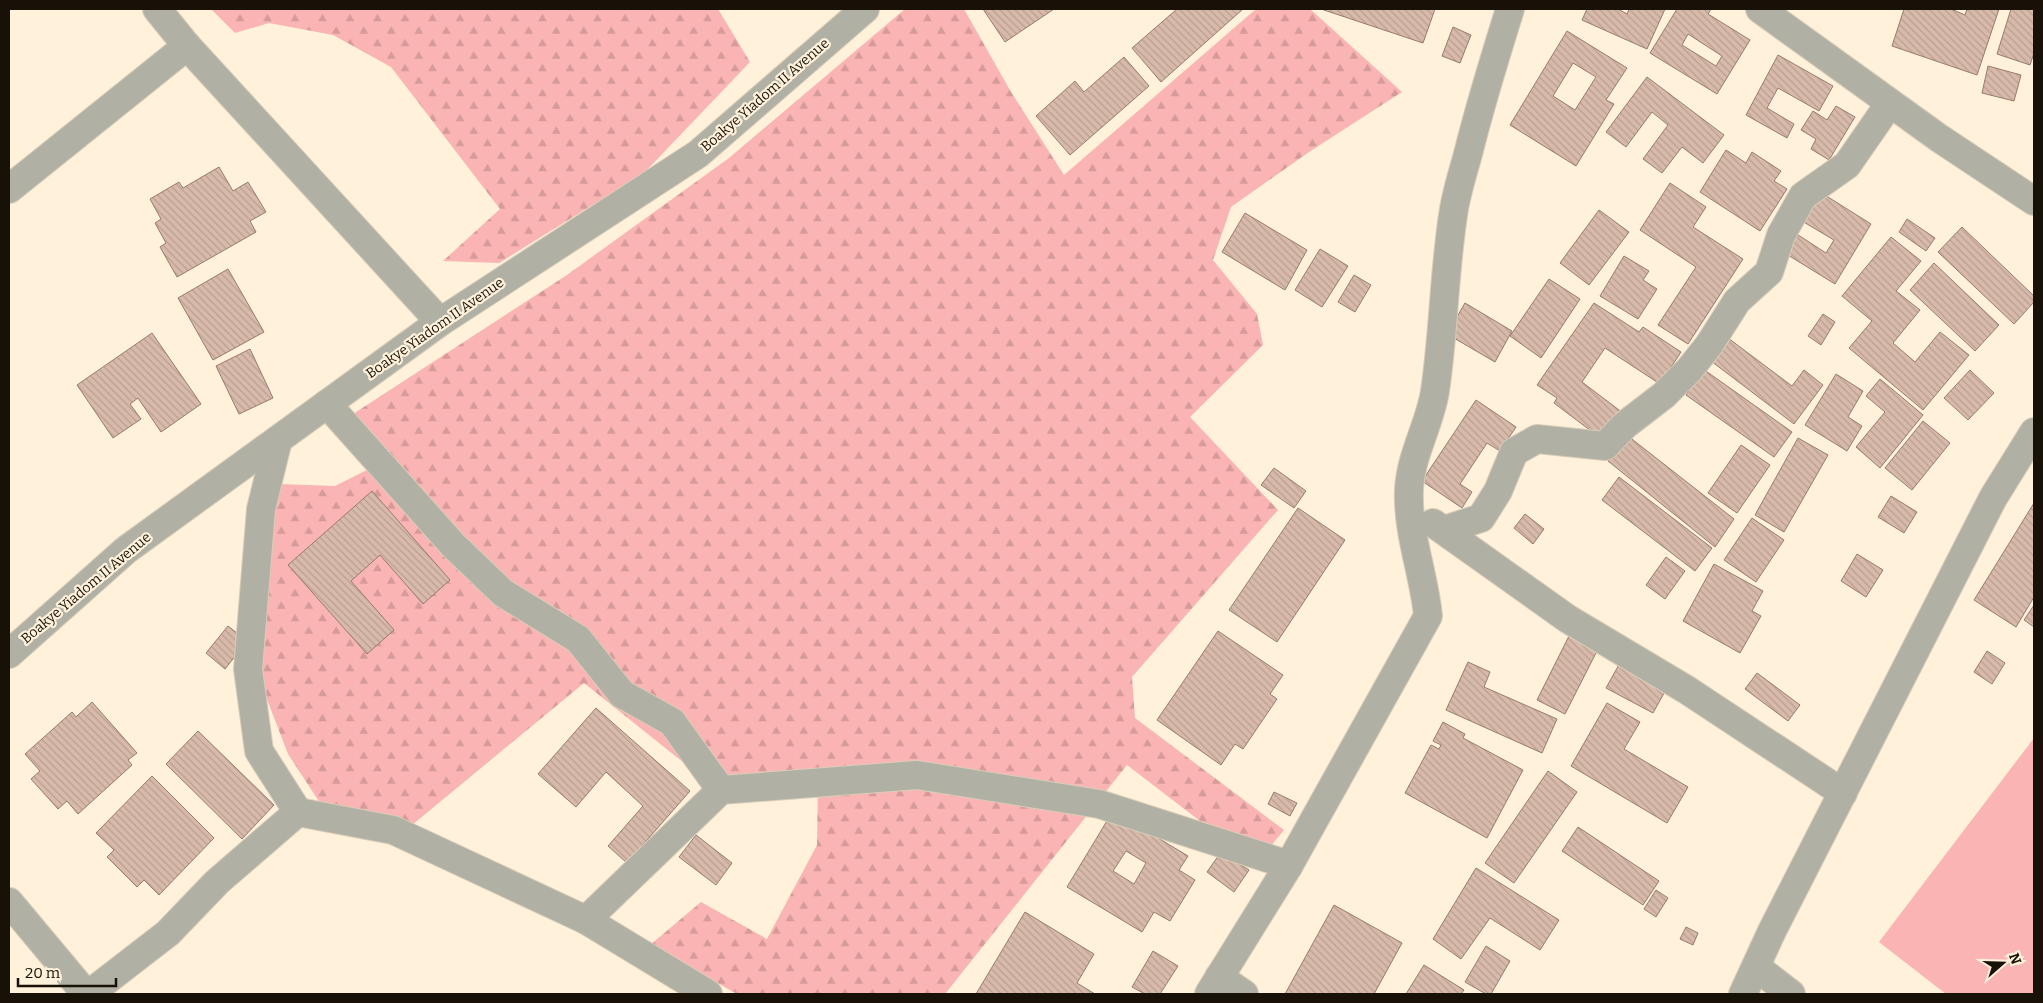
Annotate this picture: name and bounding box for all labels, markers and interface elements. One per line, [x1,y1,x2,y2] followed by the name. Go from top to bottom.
[697,35,833,155] street label: Boakye Yiadom II Avenue
[363,274,507,382] street label: Boakye Yiadom II Avenue
[18,529,154,647] street label: Boakye Yiadom II Avenue
[1978,938,2028,988] north arrow
[2005,951,2025,967] text: N
[18,956,115,988] scale bar
[25,964,61,982] text: 20 m

